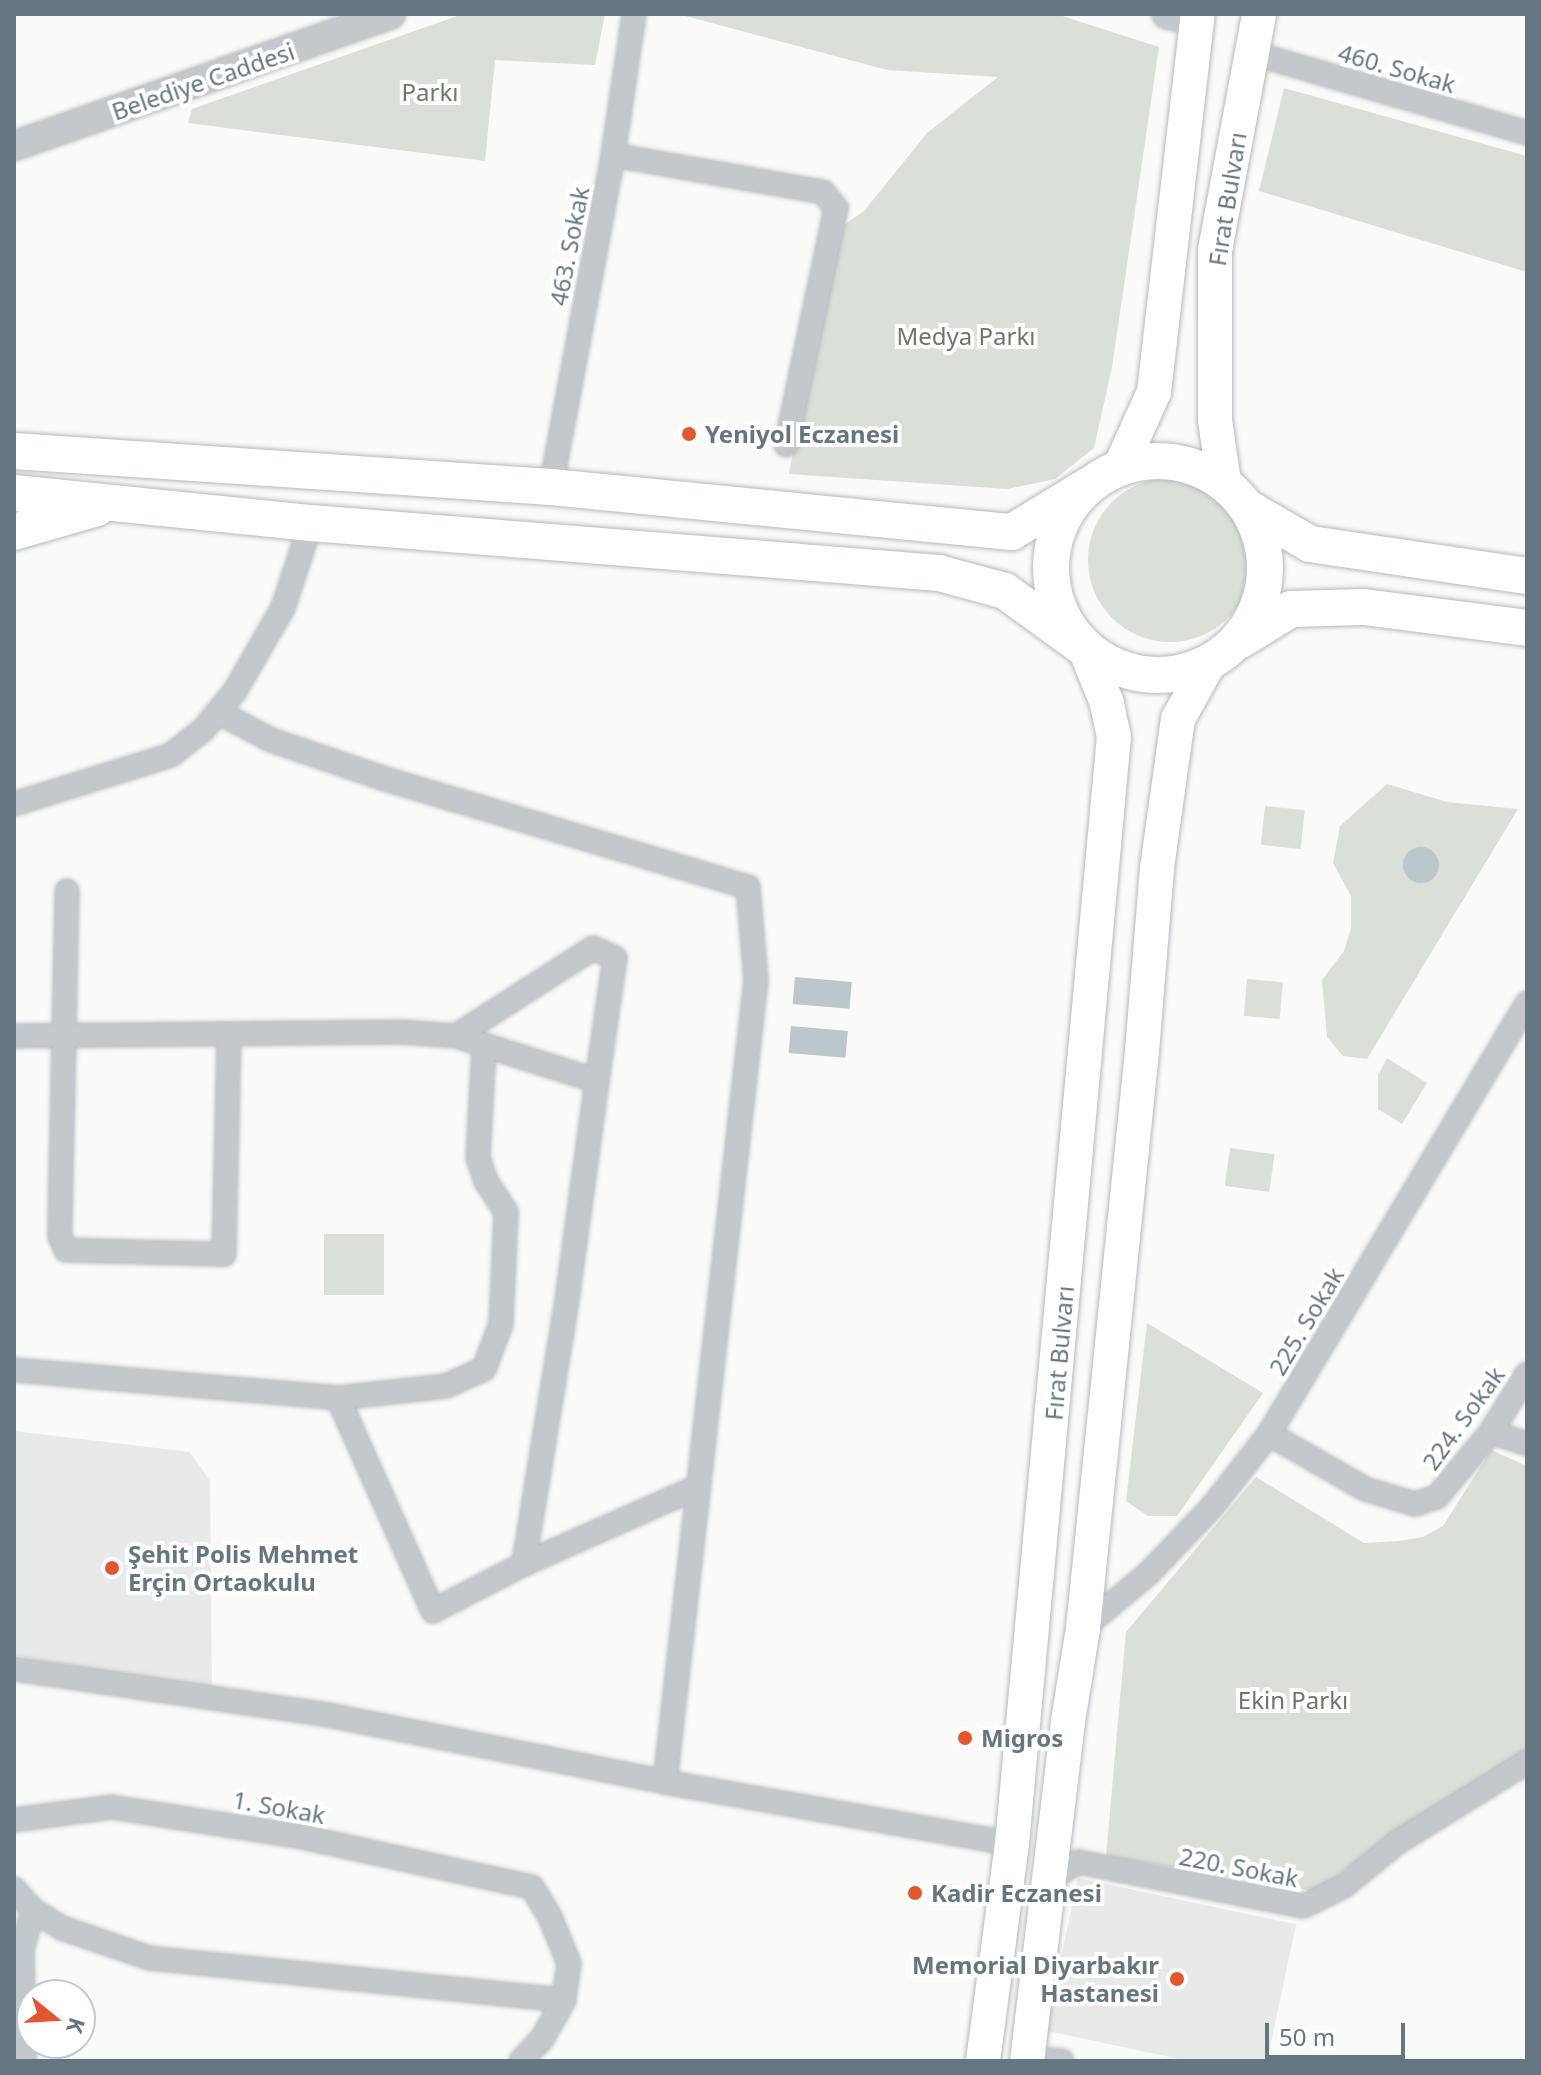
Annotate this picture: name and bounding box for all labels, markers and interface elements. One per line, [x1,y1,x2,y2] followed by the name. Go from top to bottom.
[108,36,298,126] street label: Belediye Caddesi
[1335,38,1459,98] street label: 460. Sokak
[402,78,458,106] park label: Parkı
[1202,130,1252,268] street label: Fırat Bulvarı
[543,184,595,308] street label: 463. Sokak
[897,322,1035,350] park label: Medya Parkı
[705,420,899,448] place label: Yeniyol Eczanesi
[680,425,698,443] marker: Yeniyol Eczanesi
[1263,1262,1349,1380] street label: 225. Sokak
[1039,1285,1079,1421] street label: Fırat Bulvarı
[1416,1361,1510,1475] street label: 224. Sokak
[128,1540,358,1596] place label: Şehit Polis Mehmet Erçin Ortaokulu
[103,1559,121,1577] marker: Şehit Polis Mehmet Erçin Ortaokulu
[1238,1686,1348,1714] park label: Ekin Parkı
[981,1724,1063,1752] place label: Migros
[956,1729,974,1747] marker: Migros
[231,1785,327,1829] street label: 1. Sokak
[1177,1841,1301,1893] street label: 220. Sokak
[931,1879,1102,1907] place label: Kadir Eczanesi
[906,1884,924,1902] marker: Kadir Eczanesi
[912,1951,1159,2007] place label: Memorial Diyarbakır Hastanesi
[1166,1968,1188,1990] marker: Memorial Diyarbakır Hastanesi
[16,1979,96,2059] north arrow
[1269,2007,1409,2057] scale bar
[60,2014,93,2037] text: K
[1279,2020,1335,2053] text: 50 m

